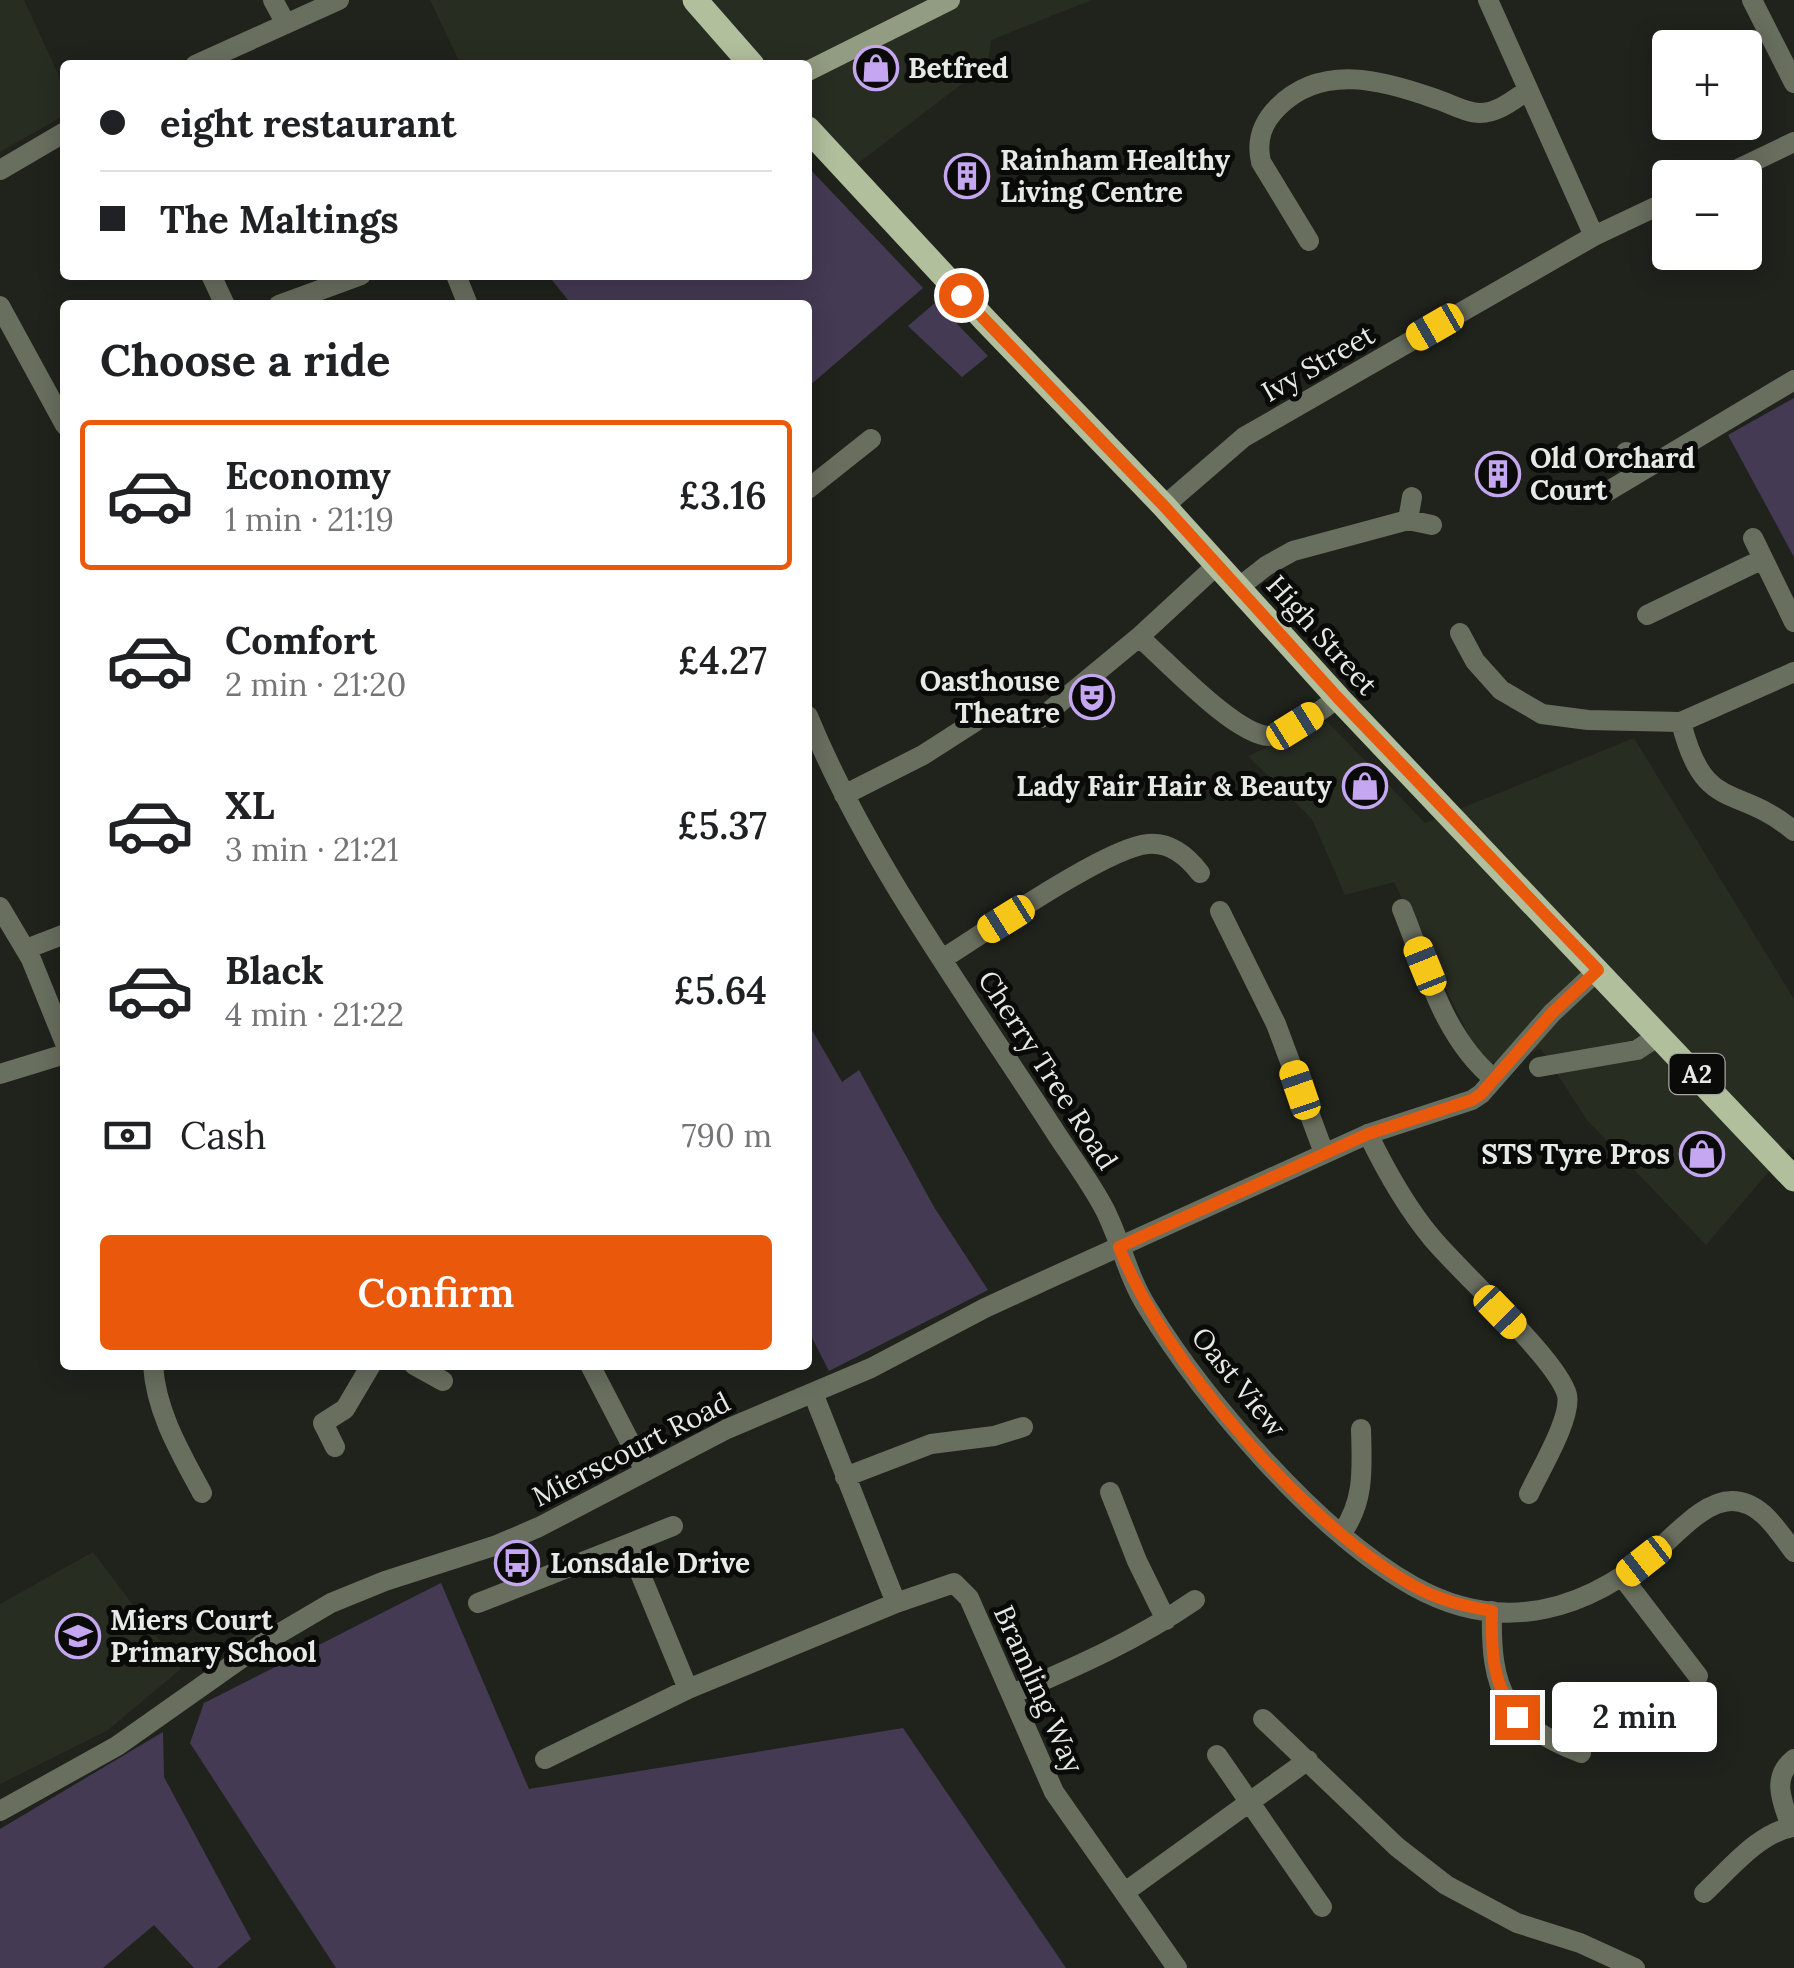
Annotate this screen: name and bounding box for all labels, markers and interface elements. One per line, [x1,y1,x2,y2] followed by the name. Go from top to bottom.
[1652,30,1762,270] map controls
[1652,30,1762,140] button: +
[853,45,899,91] shop icon: Betfred
[908,50,1008,86] place label: Betfred
[160,99,456,147] text: eight restaurant
[1000,142,1231,210] place label: Rainham Healthy Living Centre
[944,153,990,199] building icon: Rainham Healthy Living Centre
[1652,160,1762,270] button: −
[160,195,399,243] text: The Maltings
[939,273,984,318] route start
[1402,299,1468,355] car
[1255,316,1381,410] street label: Ivy Street
[100,331,390,388] text: Choose a ride
[1530,440,1695,508] place label: Old Orchard Court
[105,450,195,540] icon: car
[225,451,391,499] text: Economy
[1475,451,1521,497] building icon: Old Orchard Court
[678,471,767,519] text: £3.16
[225,499,394,540] text: 1 min · 21:19
[1259,568,1385,703] street label: High Street
[105,615,195,705] icon: car
[225,616,377,664] text: Comfort
[678,636,767,684] text: £4.27
[920,663,1060,731] place label: Oasthouse Theatre
[225,664,406,705] text: 2 min · 21:20
[1069,674,1115,720] theatre icon: Oasthouse Theatre
[1262,697,1328,755] car
[1342,763,1388,809] shop icon: Lady Fair Hair & Beauty
[1016,768,1333,804] place label: Lady Fair Hair & Beauty
[105,780,195,870] icon: car
[225,781,275,829] text: XL
[677,801,767,849] text: £5.37
[225,829,399,870] text: 3 min · 21:21
[973,890,1039,948] car
[1400,933,1450,999] car
[105,945,195,1035] icon: car
[225,946,324,994] text: Black
[970,964,1126,1176] street label: Cherry Tree Road
[673,966,767,1014] text: £5.64
[225,994,404,1035] text: 4 min · 21:22
[1670,1054,1724,1094] road number: A2
[1276,1057,1324,1123] car
[100,1108,155,1163] icon: cash
[180,1111,267,1159] text: Cash
[682,1115,772,1156] text: 790 m
[1679,1131,1725,1177] shop icon: STS Tyre Pros
[1481,1136,1670,1172] place label: STS Tyre Pros
[100,1235,772,1350] button: Confirm
[1468,1280,1532,1344] car
[1184,1320,1295,1445] street label: Oast View
[526,1384,736,1514] street label: Mierscourt Road
[1611,1531,1677,1591] car
[494,1540,540,1586] bus stop icon: Lonsdale Drive
[550,1545,750,1581] place label: Lonsdale Drive
[986,1600,1092,1779] street label: Bramling Way
[110,1602,317,1670] place label: Miers Court Primary School
[55,1613,101,1659] school or university icon: Miers Court Primary School
[1552,1682,1717,1752] callout: 2 min
[1495,1695,1540,1740] route end
[1592,1696,1677,1737] text: 2 min

